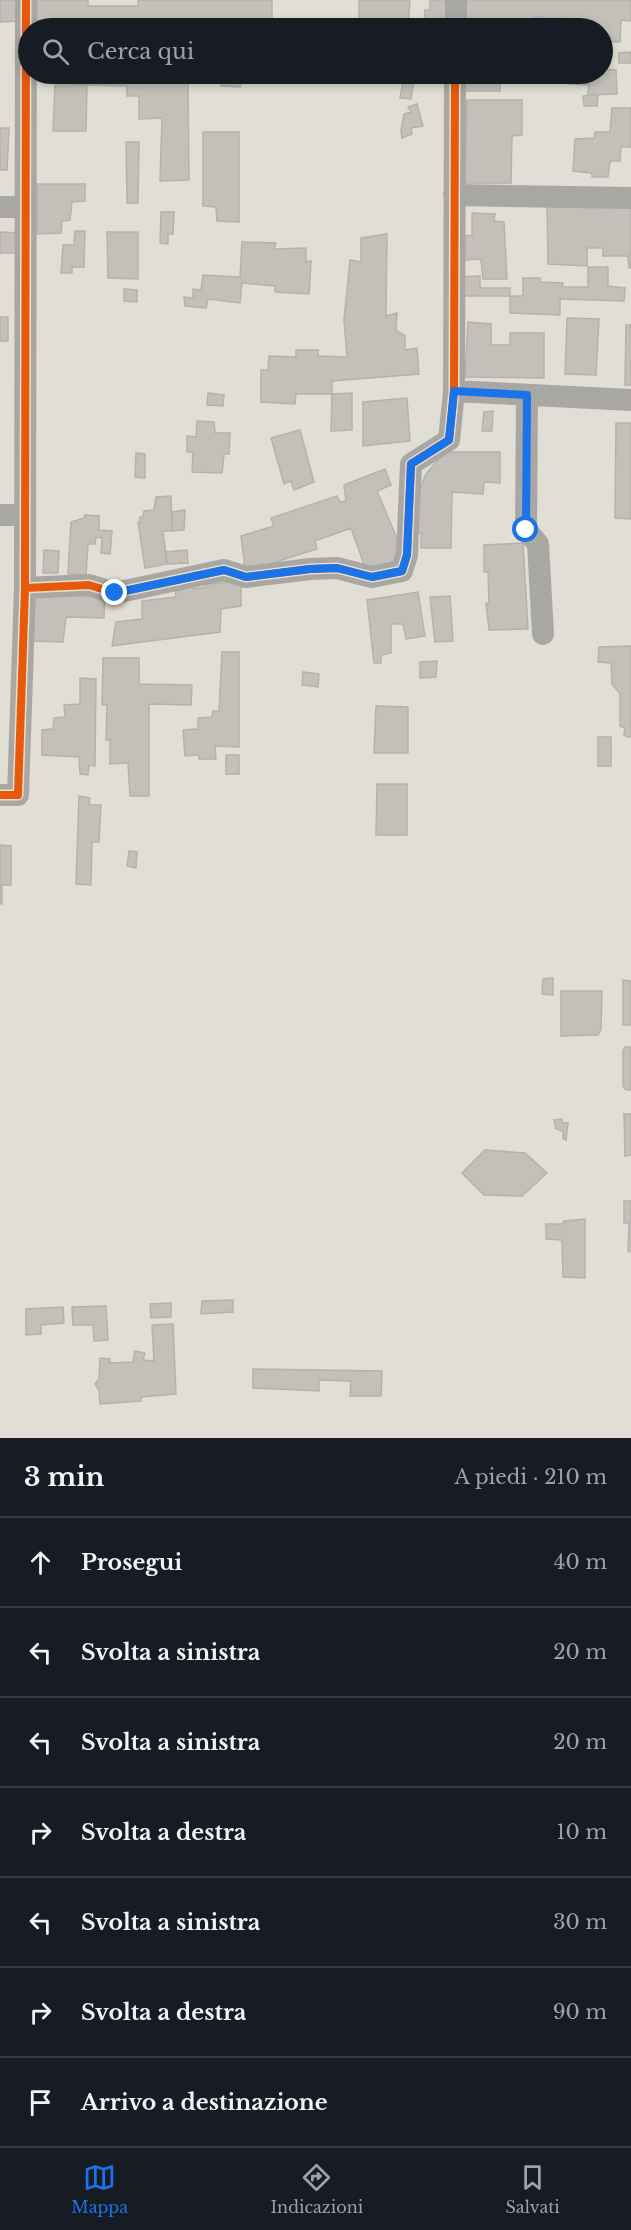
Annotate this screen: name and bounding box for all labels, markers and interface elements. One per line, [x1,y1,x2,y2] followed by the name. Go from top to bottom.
[18,18,613,84] search box
[39,35,72,68] icon: search
[87,38,194,65] text: Cerca qui
[512,516,538,542] route start
[101,579,127,605] route end
[24,1461,105,1493] text: 3 min
[455,1465,607,1489] text: A piedi · 210 m
[24,1546,57,1579] icon: ahead
[81,1549,182,1576] text: Prosegui
[554,1550,607,1574] text: 40 m
[24,1636,57,1669] icon: left
[81,1639,260,1666] text: Svolta a sinistra
[553,1640,607,1664] text: 20 m
[24,1726,57,1759] icon: left
[81,1729,260,1756] text: Svolta a sinistra
[553,1730,607,1754] text: 20 m
[24,1816,57,1849] icon: right
[81,1819,246,1846] text: Svolta a destra
[557,1820,607,1844] text: 10 m
[24,1906,57,1939] icon: left
[81,1909,260,1936] text: Svolta a sinistra
[553,1910,607,1934] text: 30 m
[24,1996,57,2029] icon: right
[81,1999,246,2026] text: Svolta a destra
[553,2000,607,2024] text: 90 m
[24,2086,57,2119] icon: arrive
[81,2089,328,2116] text: Arrivo a destinazione
[71,2161,128,2217] tab: Mappa
[270,2161,363,2217] tab: Indicazioni
[506,2161,560,2217] tab: Salvati

